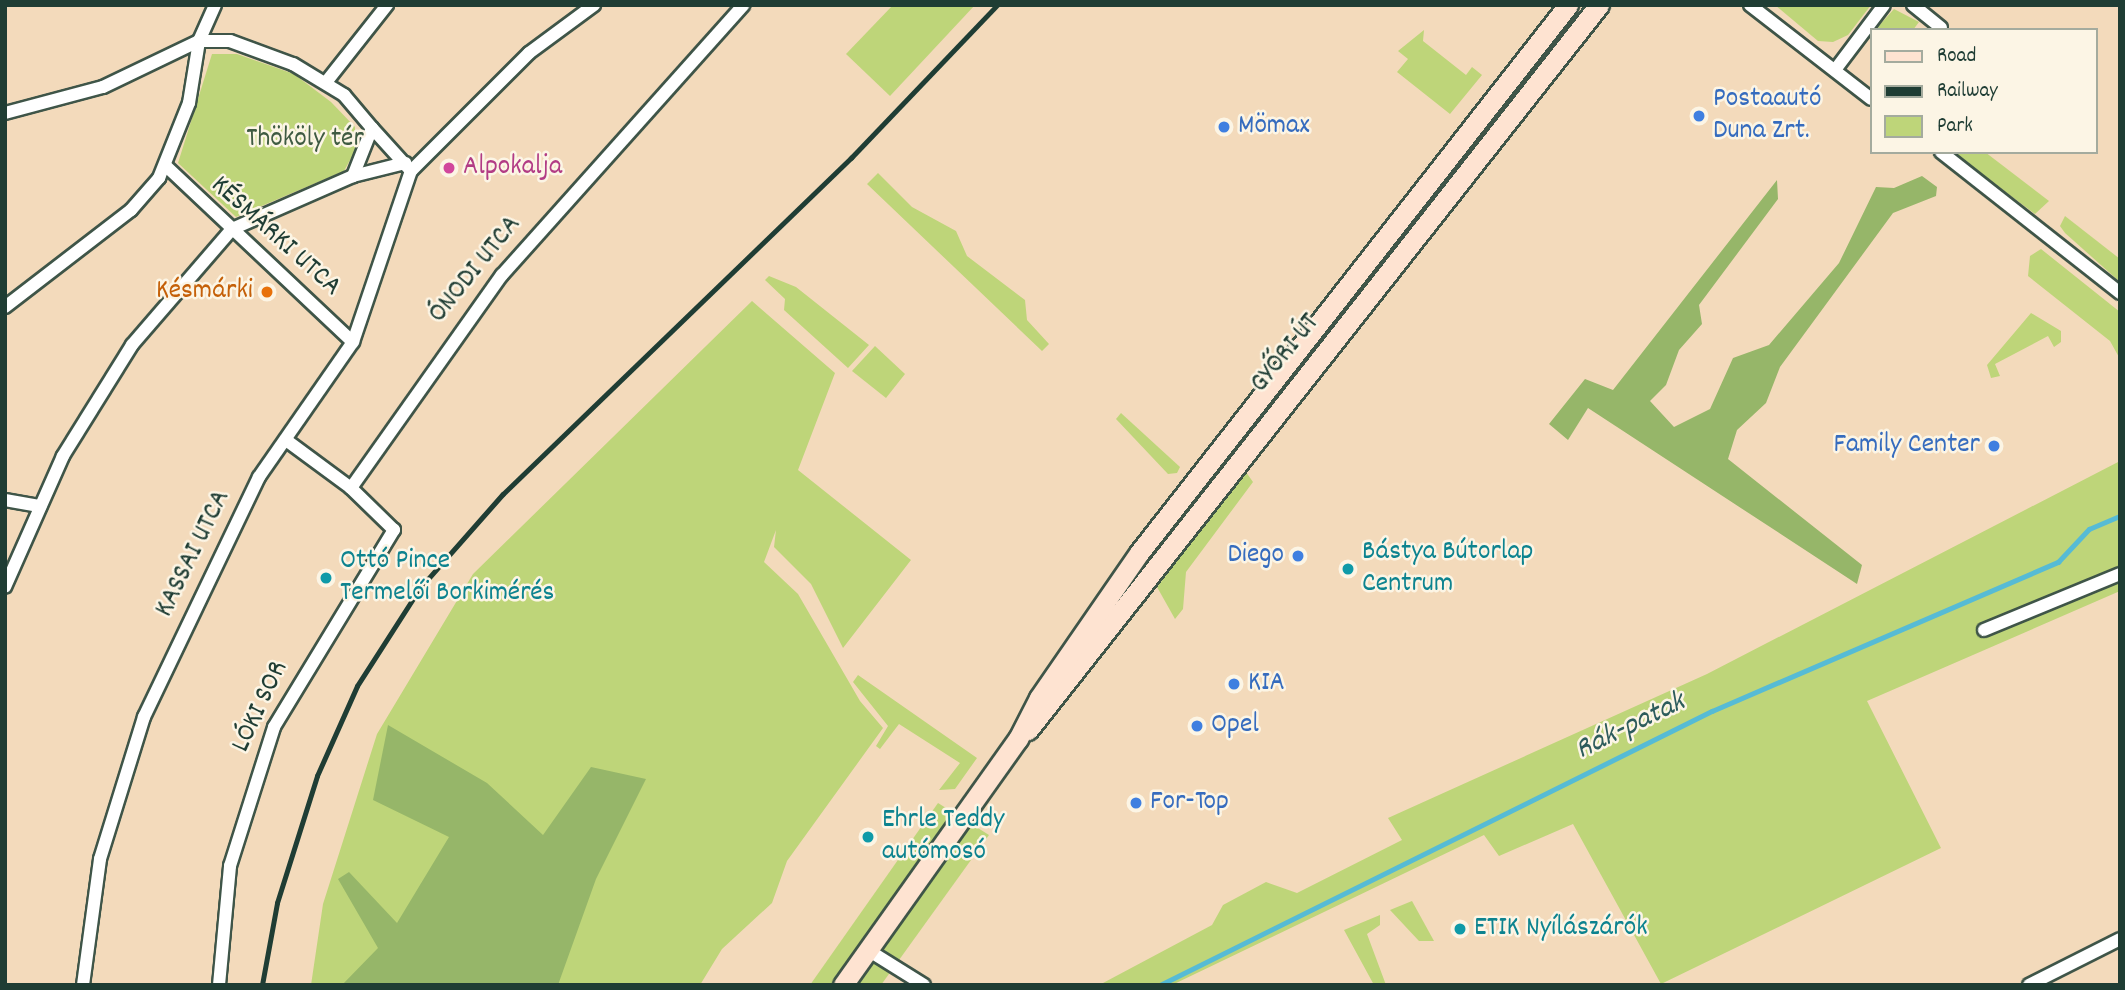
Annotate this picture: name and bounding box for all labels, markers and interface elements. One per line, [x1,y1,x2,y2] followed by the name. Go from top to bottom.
[1870,28,2097,154] legend
[1937,42,1976,72] text: Road
[1937,77,1998,107] text: Railway
[1713,83,1821,149] place label: Postaautó Duna Zrt.
[1691,108,1707,124] marker: Postaautó Duna Zrt.
[1238,110,1310,144] place label: Mömax
[1937,112,1973,142] text: Park
[1216,119,1232,135] marker: Mömax
[246,123,364,157] park label: Thököly tér
[463,151,562,185] place label: Alpokalja
[441,160,457,176] marker: Alpokalja
[203,170,347,304] street label: KÉSMÁRKI UTCA
[423,209,529,331] street label: ÓNODI UTCA
[156,275,253,309] place label: Késmárki
[259,284,275,300] marker: Késmárki
[1244,308,1328,400] street label: GYŐRI ÚT
[1833,429,1980,463] place label: Family Center
[1986,438,2002,454] marker: Family Center
[149,485,239,623] street label: KASSAI UTCA
[1362,536,1533,602] place label: Bástya Bútorlap Centrum
[1227,539,1284,573] place label: Diego
[340,545,554,611] place label: Ottó Pince Termelői Borkimérés
[1290,548,1306,564] marker: Diego
[1340,561,1356,577] marker: Bástya Bútorlap Centrum
[318,570,334,586] marker: Ottó Pince Termelői Borkimérés
[225,656,297,758] street label: LÓKI SOR
[1248,667,1285,701] place label: KIA
[1226,676,1242,692] marker: KIA
[1570,686,1692,770] water label: Rák-patak
[1211,709,1259,743] place label: Opel
[1189,718,1205,734] marker: Opel
[1150,786,1229,820] place label: For-Top
[1128,795,1144,811] marker: For-Top
[882,804,1004,870] place label: Ehrle Teddy autómosó
[860,829,876,845] marker: Ehrle Teddy autómosó
[1474,912,1648,946] place label: ETIK Nyílászárók
[1452,921,1468,937] marker: ETIK Nyílászárók

